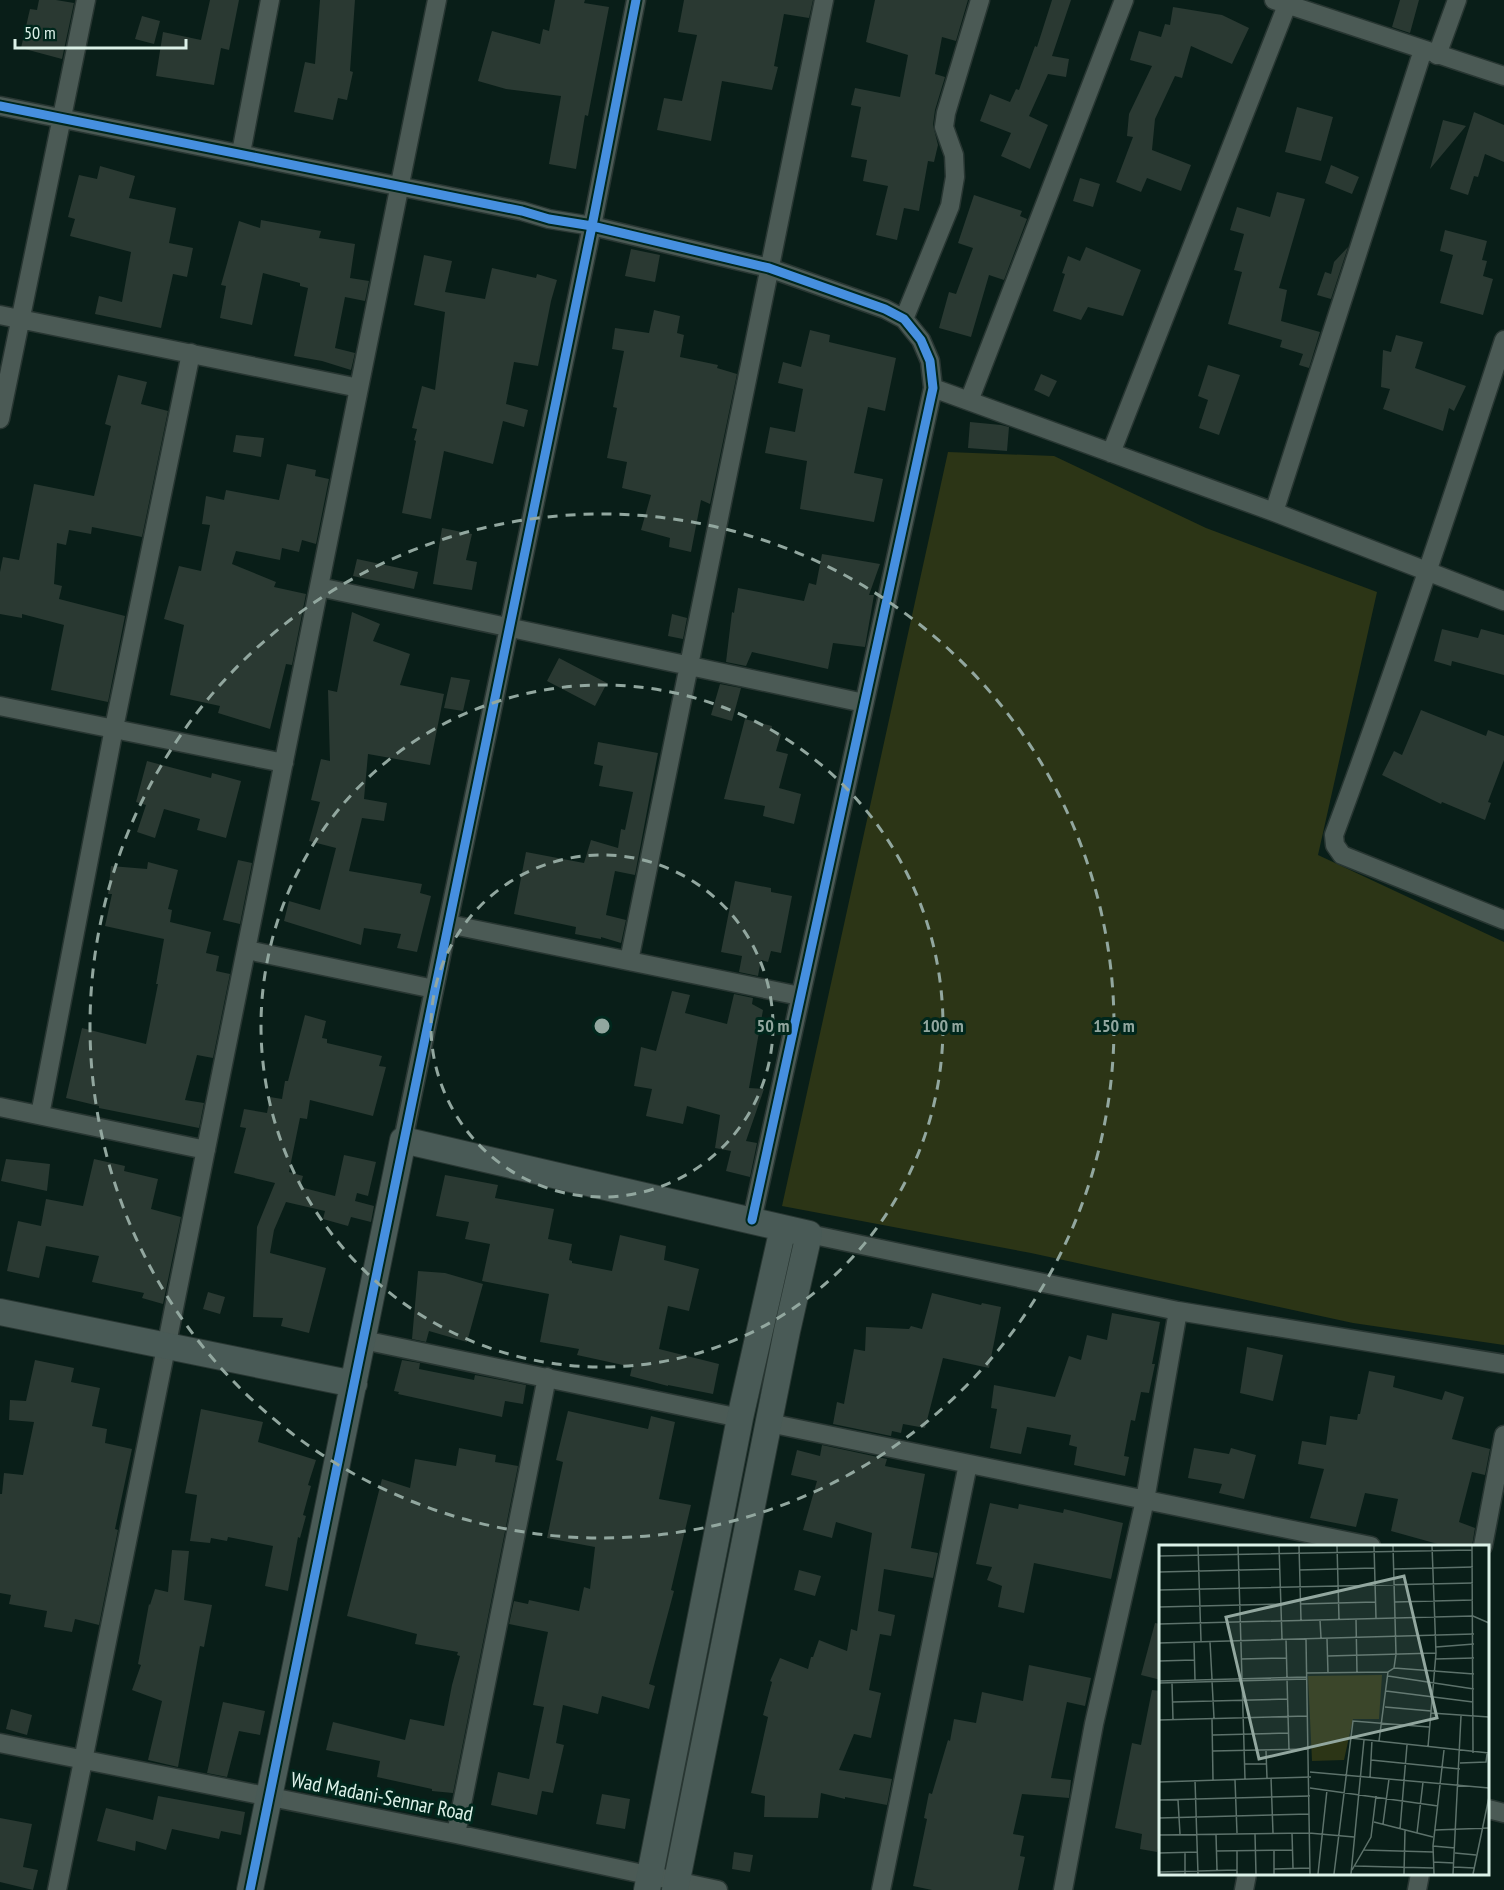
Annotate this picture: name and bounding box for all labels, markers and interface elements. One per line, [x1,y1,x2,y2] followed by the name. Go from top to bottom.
[15,12,186,50] scale bar
[24,21,56,44] text: 50 m
[757,1014,789,1037] text: 50 m
[922,1014,964,1037] text: 100 m
[1093,1014,1135,1037] text: 150 m
[592,1016,612,1036] centre of rings
[1159,1545,1489,1875] inset map
[289,1766,475,1827] street label: Wad Madani-Sennar Road

